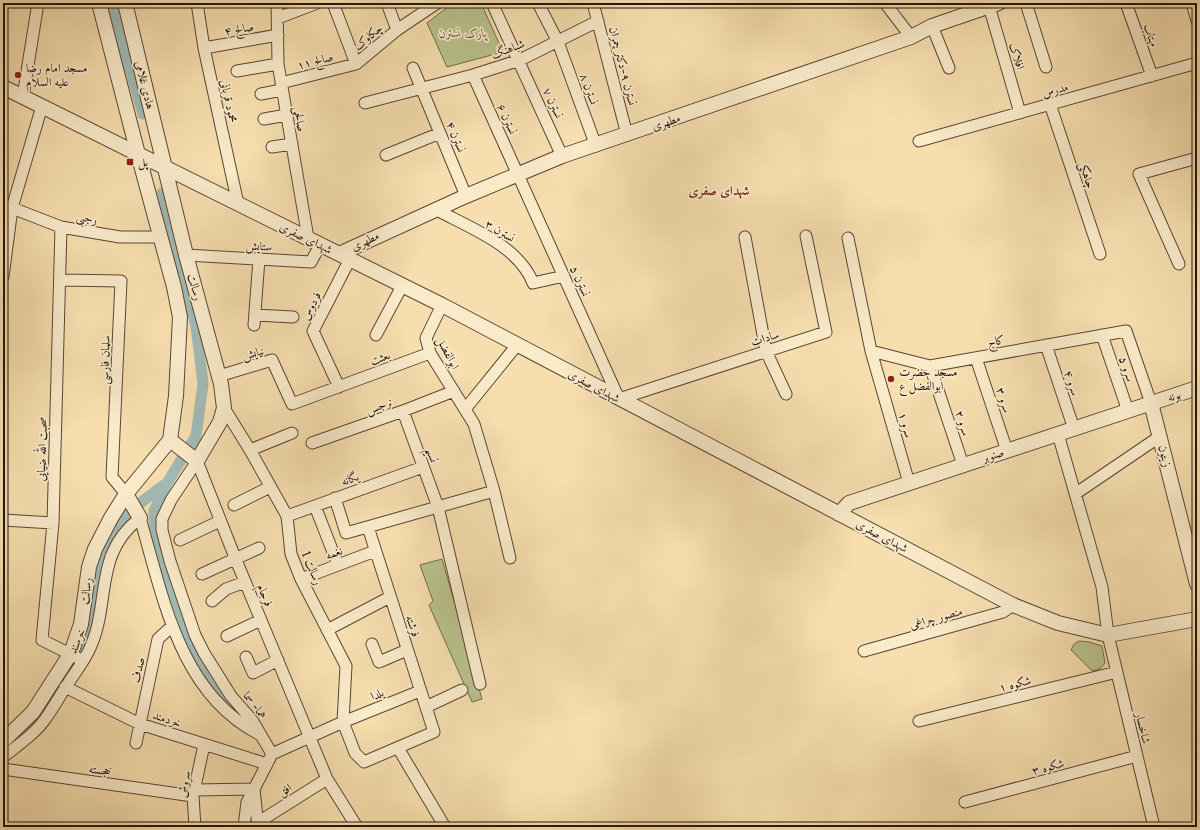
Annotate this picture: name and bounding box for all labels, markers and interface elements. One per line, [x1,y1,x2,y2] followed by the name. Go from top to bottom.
[223,19,255,41] street label: صالح ۴
[350,20,387,55] street label: چکاوک
[1140,21,1163,49] street label: مهتاب
[439,25,489,42] park label: پارک نسترن
[605,25,641,107] street label: نسترن ۹-دکتر چمران
[489,35,527,62] street label: شباهنگ
[1006,41,1029,72] street label: افلاک
[295,49,335,75] street label: صالح ۱۱
[132,59,159,111] street label: هادی غلامی
[26,60,87,93] place label: مسجد امام رضا علیه السلام
[13,70,23,80] marker: مسجد امام رضا علیه السلام
[577,71,602,107] street label: نسترن ۸
[217,78,241,124] street label: محمود قربانی
[1040,79,1070,101] street label: مدرس
[540,85,567,121] street label: نسترن ۷
[494,101,521,137] street label: نسترن ۶
[289,105,310,133] street label: صالحی
[650,110,682,134] street label: مطهری
[443,119,470,155] street label: نسترن ۴
[138,154,149,171] place label: پل
[125,157,135,167] marker: پل
[1074,160,1099,191] street label: چاهکی
[689,182,750,199] district label: شهدای صفری
[75,208,99,230] street label: رجبی
[483,216,518,245] street label: نسترن ۳
[277,218,335,258] street label: شهدای صفری
[348,227,382,255] street label: مطهری
[245,237,273,256] street label: ستایش
[567,263,594,299] street label: نسترن ۵
[185,272,206,302] street label: رسالت
[297,289,325,323] street label: فردوس
[749,326,781,349] street label: سادات
[986,332,1006,353] street label: کاج
[432,334,463,373] street label: ابوالفضل
[96,335,115,385] street label: سلمان فارسی
[240,342,266,365] street label: نیایش
[368,347,392,368] street label: بعثت
[1115,354,1139,384] street label: سرو ۵
[899,364,957,397] place label: مسجد حضرت ابوالفضل ع
[565,366,623,406] street label: شهدای صفری
[1060,368,1084,398] street label: سرو ۴
[886,374,896,384] marker: مسجد حضرت ابوالفضل ع
[992,385,1016,415] street label: سرو ۳
[1165,386,1183,406] street label: بونه
[363,394,395,419] street label: نرجس
[951,408,975,438] street label: سرو ۲
[895,410,917,440] street label: سرو ۱
[31,416,51,482] street label: صحبت الله ضیایی
[1155,443,1176,469] street label: زیتون
[978,444,1006,467] street label: صنوبر
[418,445,442,466] street label: نسیم
[339,468,362,490] street label: یگانه
[853,516,911,556] street label: شهدای صفری
[323,543,344,563] street label: نغمه
[299,549,326,587] street label: رسالت 1
[77,577,94,605] street label: رسالت
[250,581,277,610] street label: فرجام
[908,603,964,633] street label: منصور چراغی
[402,613,424,639] street label: فرشته
[64,626,89,656] street label: خرسند
[127,656,148,684] street label: صدف
[997,672,1033,696] street label: شکوه ۱
[368,684,387,704] street label: یلدا
[240,688,271,721] street label: هما- سما
[151,707,183,730] street label: خردمند
[1132,710,1154,745] street label: شاخسار
[1030,755,1066,779] street label: شکوه ۳
[88,760,113,779] street label: خجسته
[174,769,194,799] street label: سروش
[275,779,295,800] street label: افق

